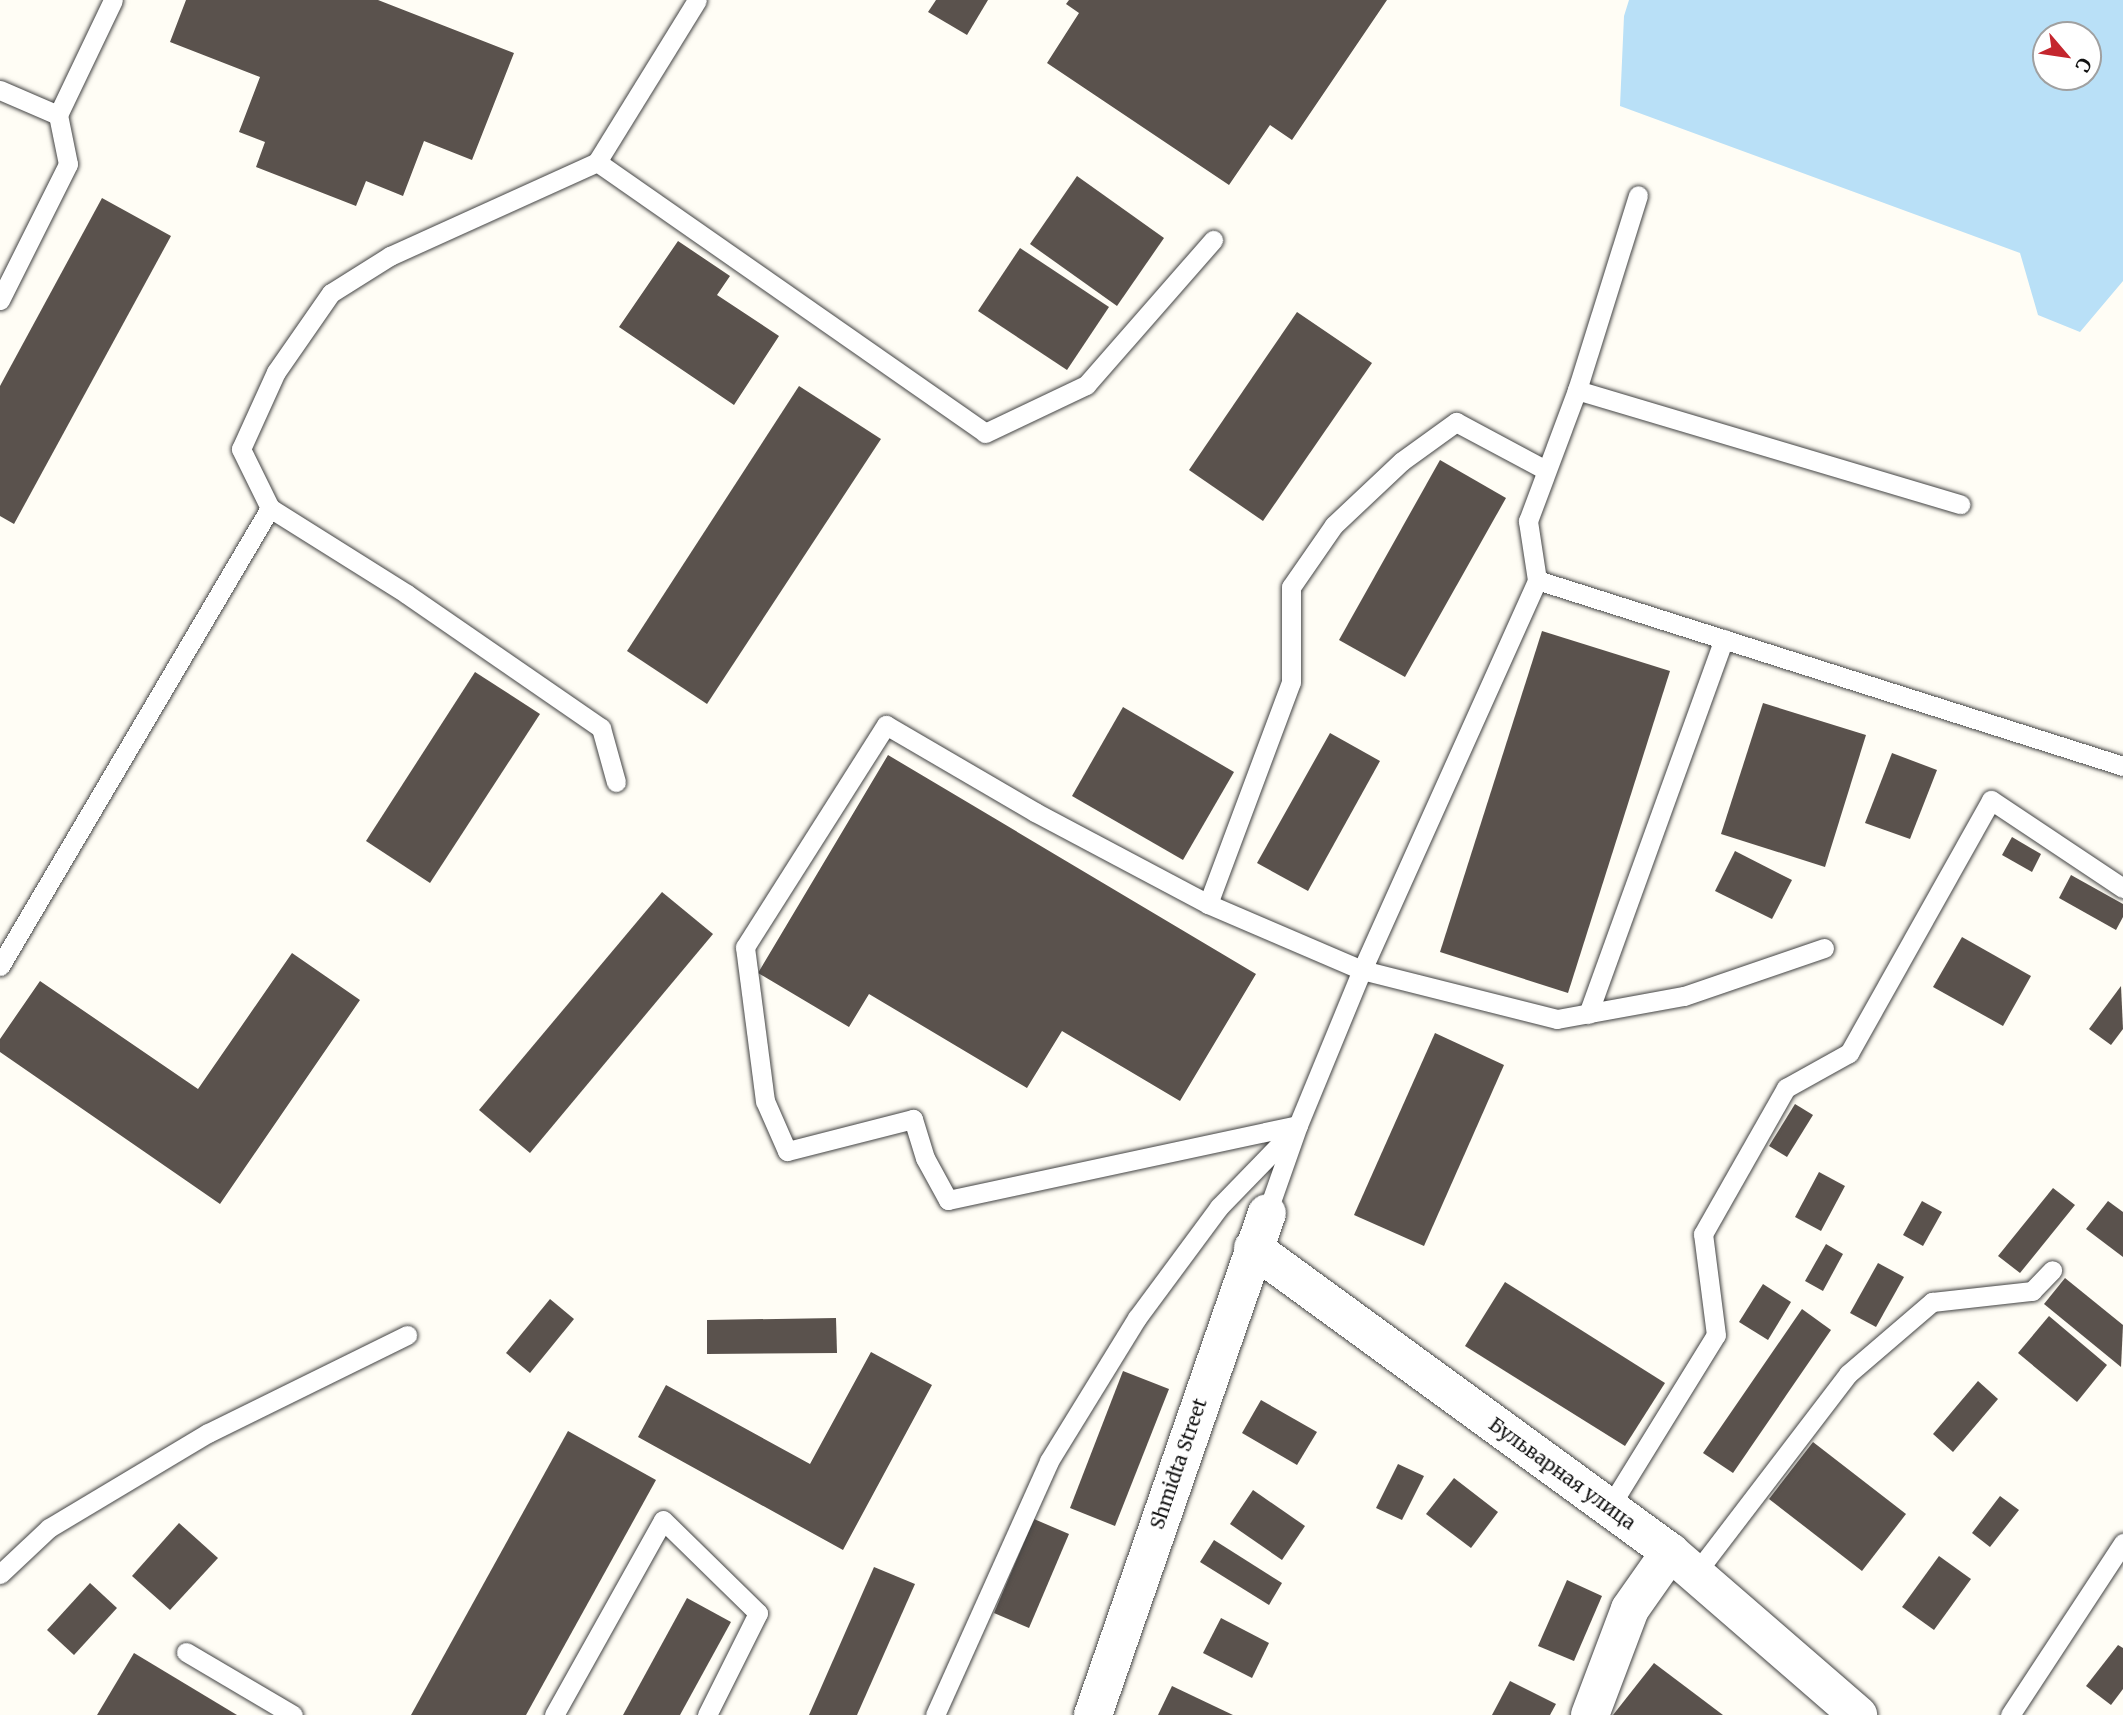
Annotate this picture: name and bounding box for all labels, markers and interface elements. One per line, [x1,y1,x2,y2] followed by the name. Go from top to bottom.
[2032,21,2102,91] north arrow
[2070,54,2097,77] text: С
[1146,1396,1212,1532] street label: Shmidta Street
[1484,1413,1640,1535] street label: Бульварная улица

